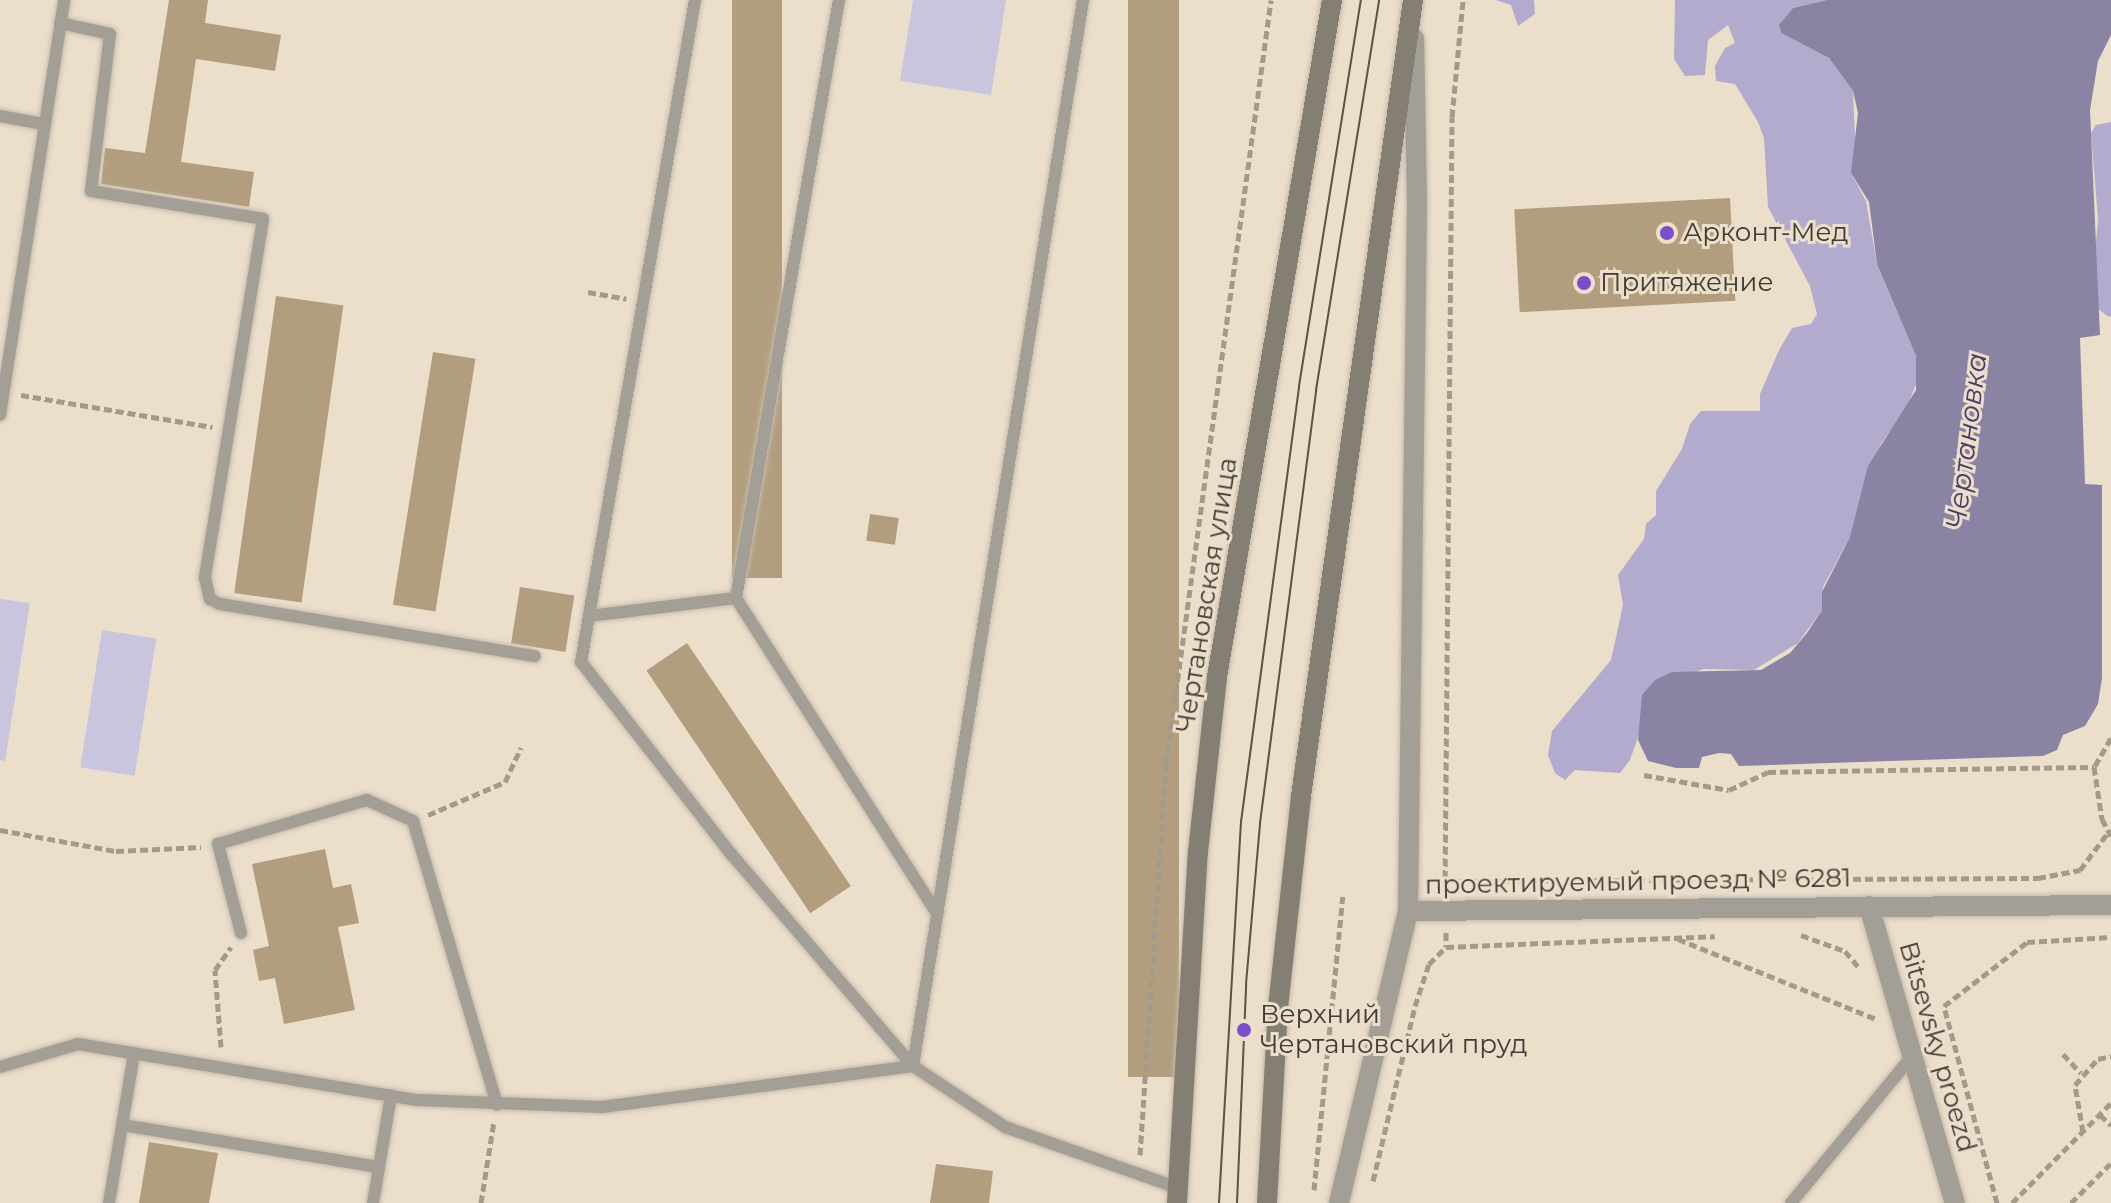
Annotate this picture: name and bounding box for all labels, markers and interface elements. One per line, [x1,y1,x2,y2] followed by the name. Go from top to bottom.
[1683,217,1848,249] place label: Арконт-Мед
[1658,224,1676,242] marker: Арконт-Мед
[1600,267,1774,299] place label: Притяжение
[1575,274,1593,292] marker: Притяжение
[1939,351,1993,531] water label: Чертановка
[1170,455,1244,735] street label: Чертановская улица
[1425,863,1851,901] street label: проектируемый проезд № 6281
[1892,938,1982,1156] street label: Bitsevsky proezd
[1260,999,1527,1060] place label: Верхний Чертановский пруд
[1235,1021,1253,1039] marker: Верхний Чертановский пруд

